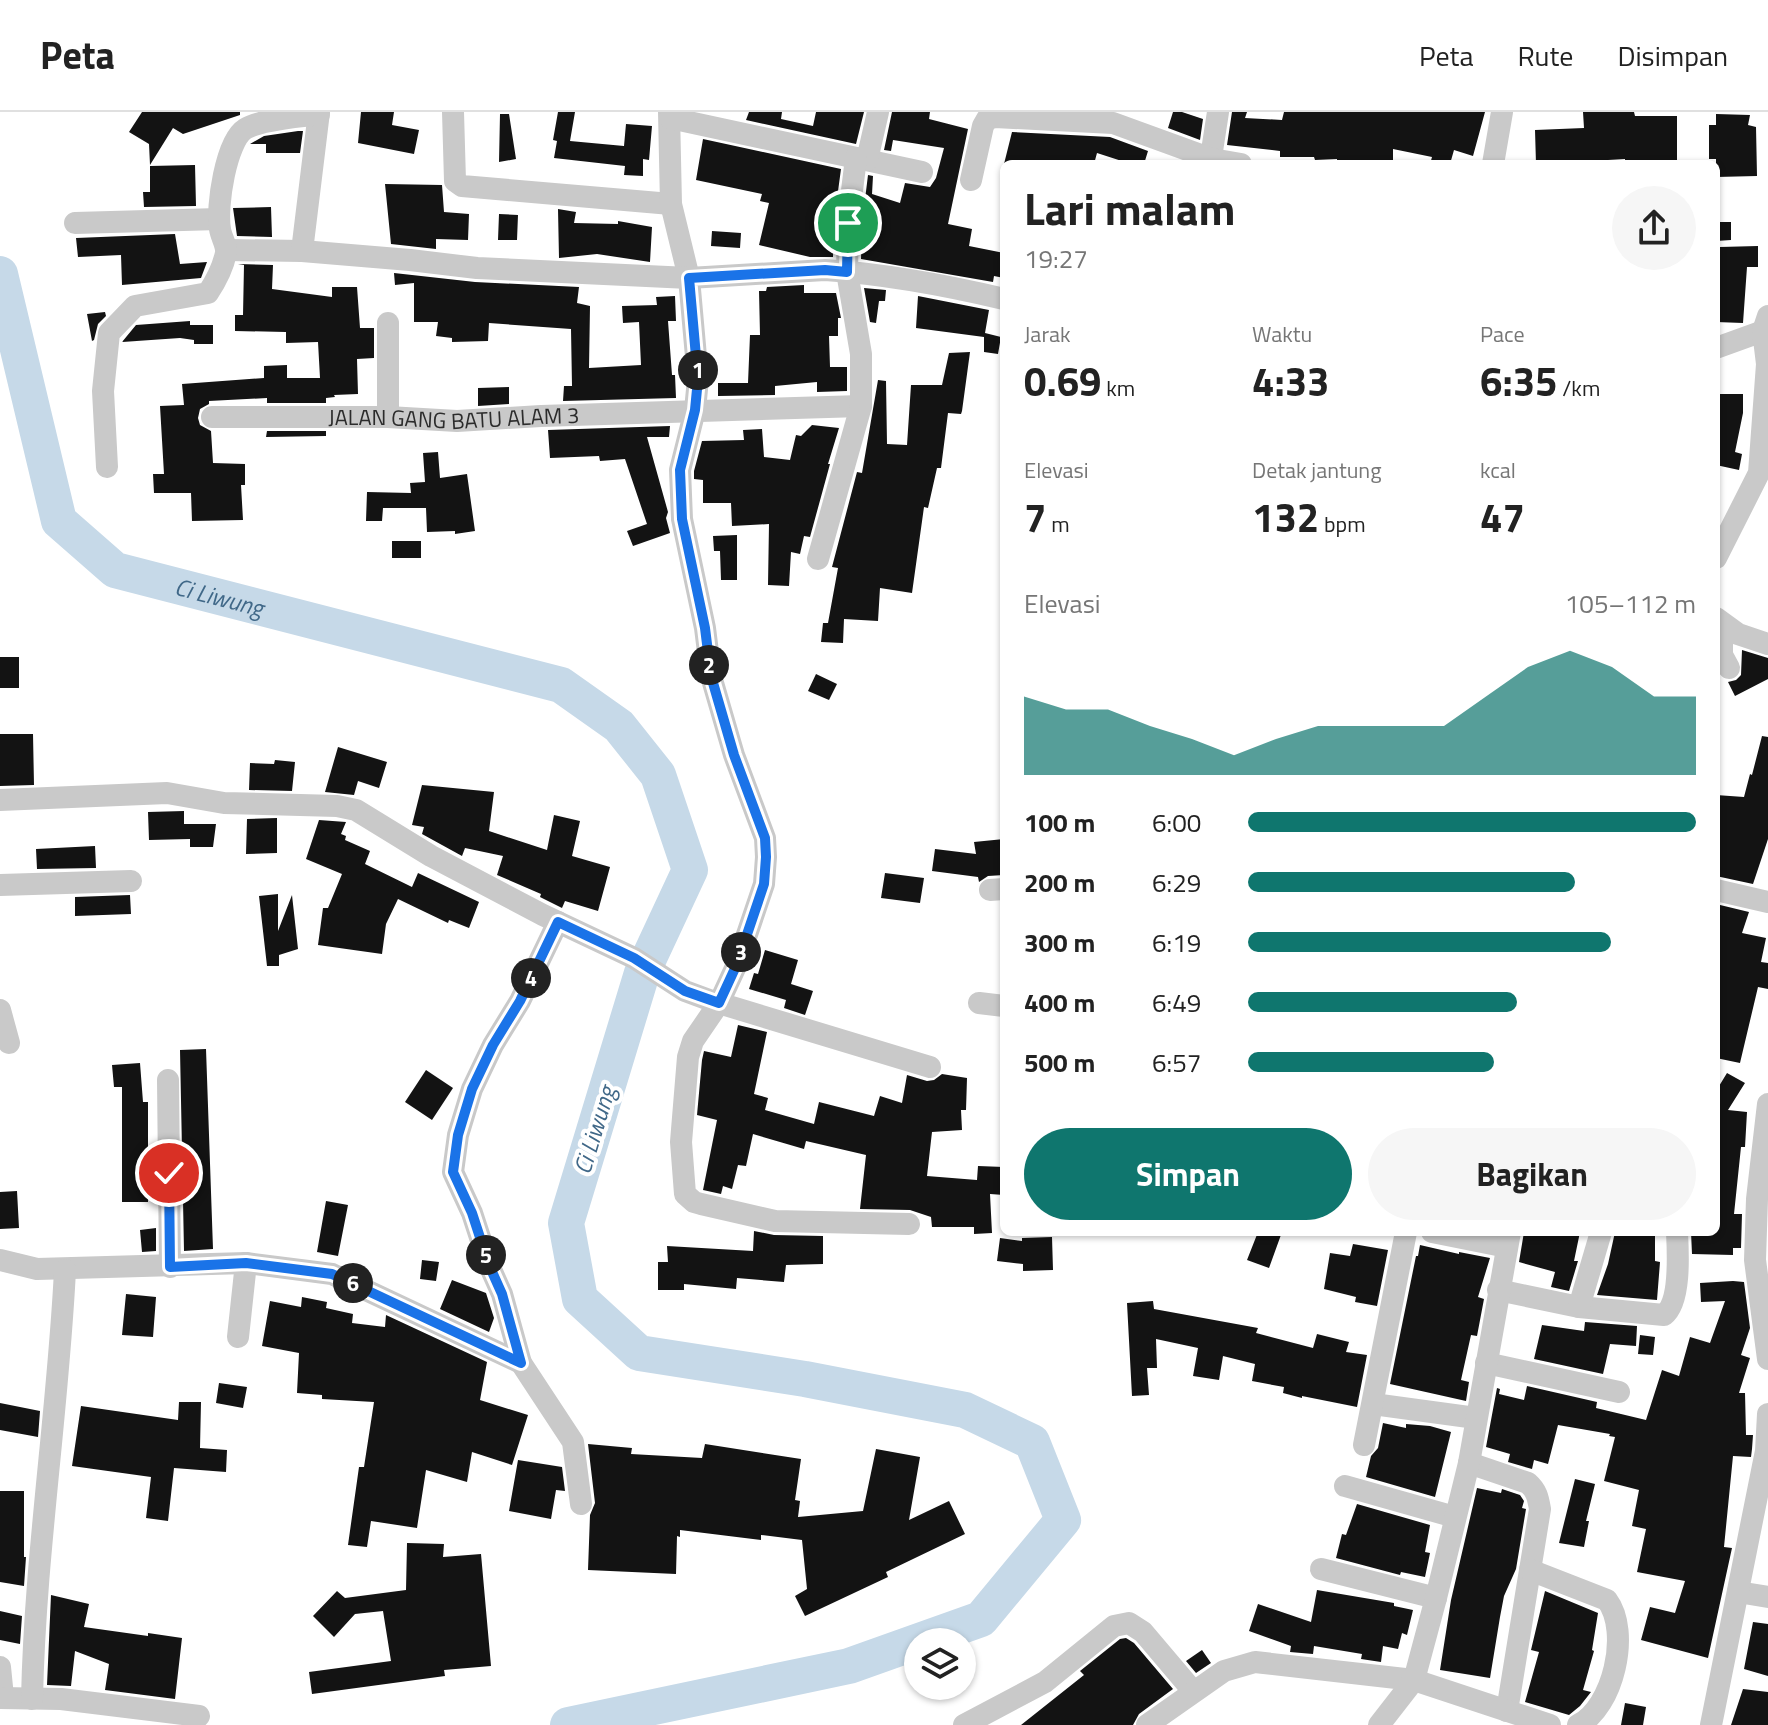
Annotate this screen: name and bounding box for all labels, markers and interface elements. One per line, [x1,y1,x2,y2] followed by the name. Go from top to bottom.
[40,26,115,84] text: Peta
[1419,34,1473,77] text: Peta
[1517,34,1573,77] text: Rute
[1617,34,1728,77] text: Disimpan
[1024,175,1235,242] text: Lari malam
[1612,186,1696,270] button: share
[814,189,882,257] pin
[826,201,870,245] icon: arrive
[1024,239,1088,278] text: 19:27
[1024,317,1071,351] text: Jarak
[1252,317,1312,351] text: Waktu
[1480,317,1525,351] text: Pace
[678,350,718,390] pin: 1
[1024,351,1101,412] text: 0.69
[1252,351,1329,412] text: 4:33
[1480,351,1557,412] text: 6:35
[692,353,704,387] text: 1
[1101,371,1135,405] text: km
[1557,371,1600,405] text: /km
[328,398,580,438] street label: JALAN GANG BATU ALAM 3
[1024,453,1089,487] text: Elevasi
[1252,453,1381,487] text: Detak jantung
[1480,453,1516,487] text: kcal
[1024,487,1046,548] text: 7
[1252,487,1319,548] text: 132
[1480,487,1525,548] text: 47
[1046,507,1070,541] text: m
[1319,507,1366,541] text: bpm
[171,568,270,626] water label: Ci Liwung
[1024,584,1100,623] text: Elevasi
[1565,584,1696,623] text: 105–112 m
[689,645,729,685] pin: 2
[703,648,715,682] text: 2
[1024,803,1095,842] text: 100 m
[1152,803,1201,842] text: 6:00
[1024,863,1095,902] text: 200 m
[1152,863,1201,902] text: 6:29
[1024,923,1095,962] text: 300 m
[1152,923,1201,962] text: 6:19
[721,932,761,972] pin: 3
[735,935,747,969] text: 3
[511,958,551,998] pin: 4
[525,961,537,995] text: 4
[1024,983,1095,1022] text: 400 m
[1152,983,1201,1022] text: 6:49
[1024,1043,1095,1082] text: 500 m
[1152,1043,1201,1082] text: 6:57
[564,1079,625,1178] water label: Ci Liwung
[1024,1128,1352,1220] button: Simpan
[1368,1128,1696,1220] button: Bagikan
[135,1139,203,1207] pin
[147,1151,191,1195] icon: check
[466,1235,506,1275] pin: 5
[480,1238,492,1272] text: 5
[333,1263,373,1303] pin: 6
[347,1266,359,1300] text: 6
[904,1628,976,1700] map controls
[904,1628,976,1700] button: layers

